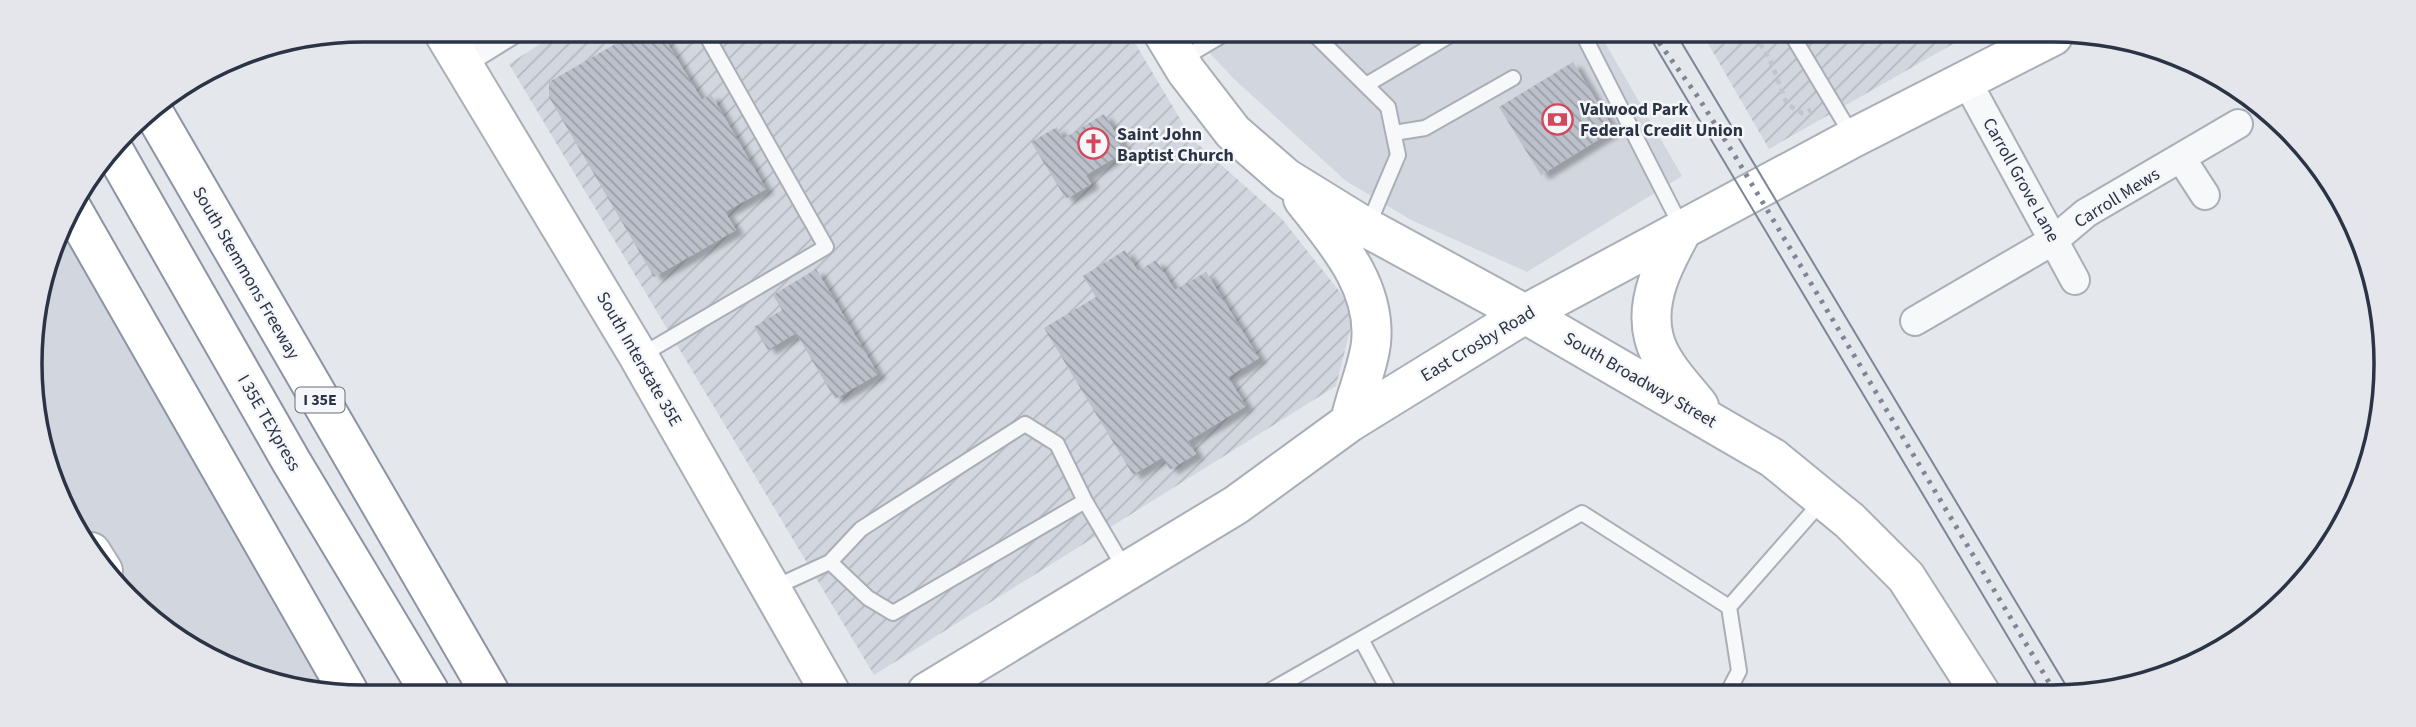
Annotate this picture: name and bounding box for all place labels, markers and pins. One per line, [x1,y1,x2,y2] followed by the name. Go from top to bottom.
[1579,97,1743,143] place label: Valwood Park Federal Credit Union
[1540,102,1574,136] bank icon: Valwood Park Federal Credit Union
[1117,122,1234,168] place label: Saint John Baptist Church
[1077,127,1111,161] church icon: Saint John Baptist Church

